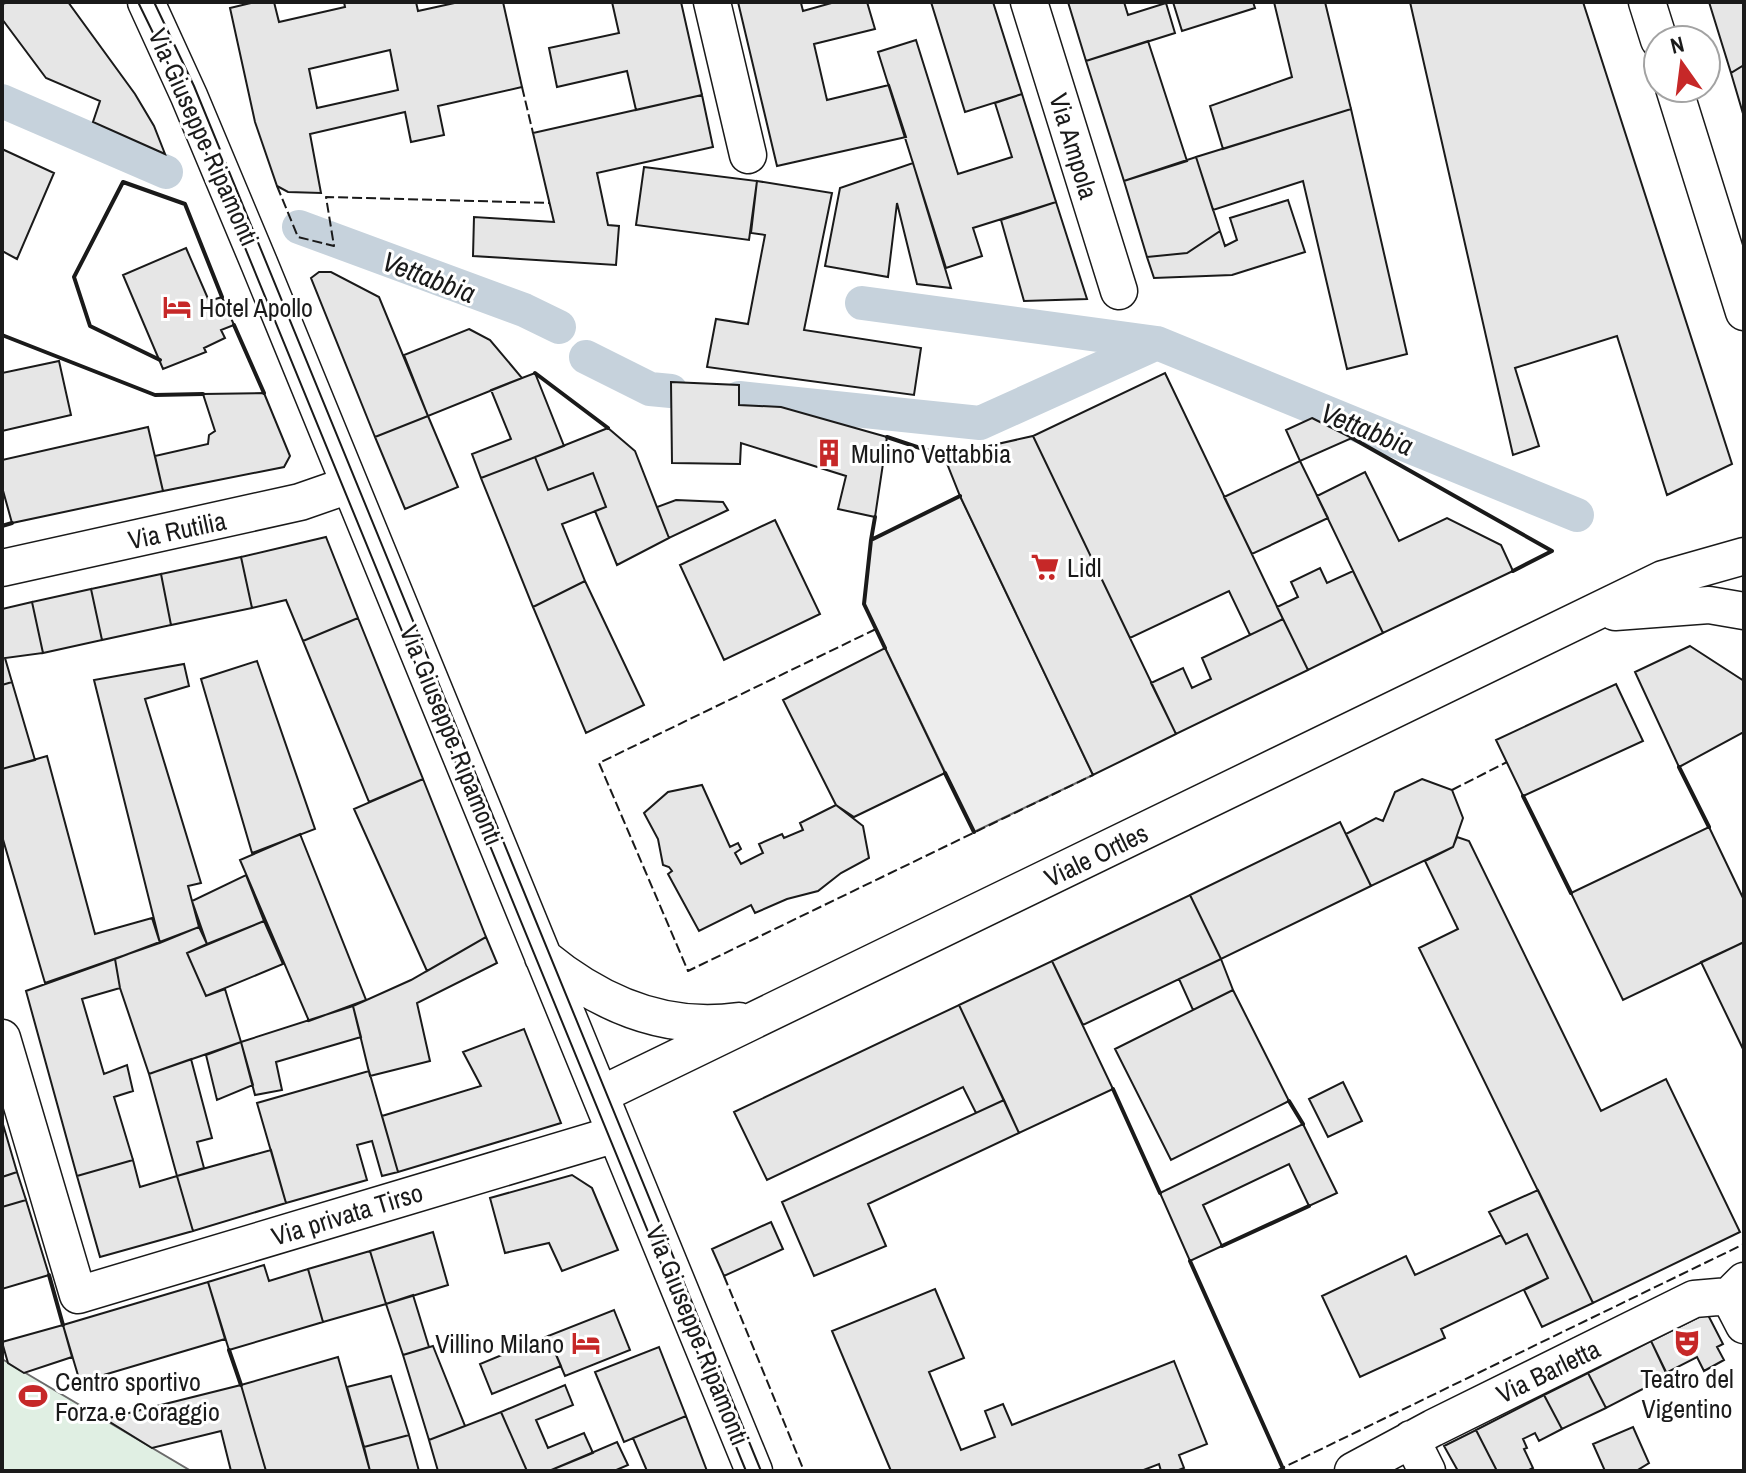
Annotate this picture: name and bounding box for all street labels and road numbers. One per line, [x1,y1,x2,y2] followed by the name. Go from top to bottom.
[140,23,268,251] street label: Via Giuseppe Ripamonti
[1041,89,1107,203] street label: Via Ampola
[125,503,229,557] street label: Via Rutilia
[392,620,512,850] street label: Via Giuseppe Ripamonti
[1038,815,1154,895] street label: Viale Ortles
[267,1174,427,1254] street label: Via privata Tirso
[638,1220,758,1450] street label: Via Giuseppe Ripamonti
[1490,1331,1606,1411] street label: Via Barletta

